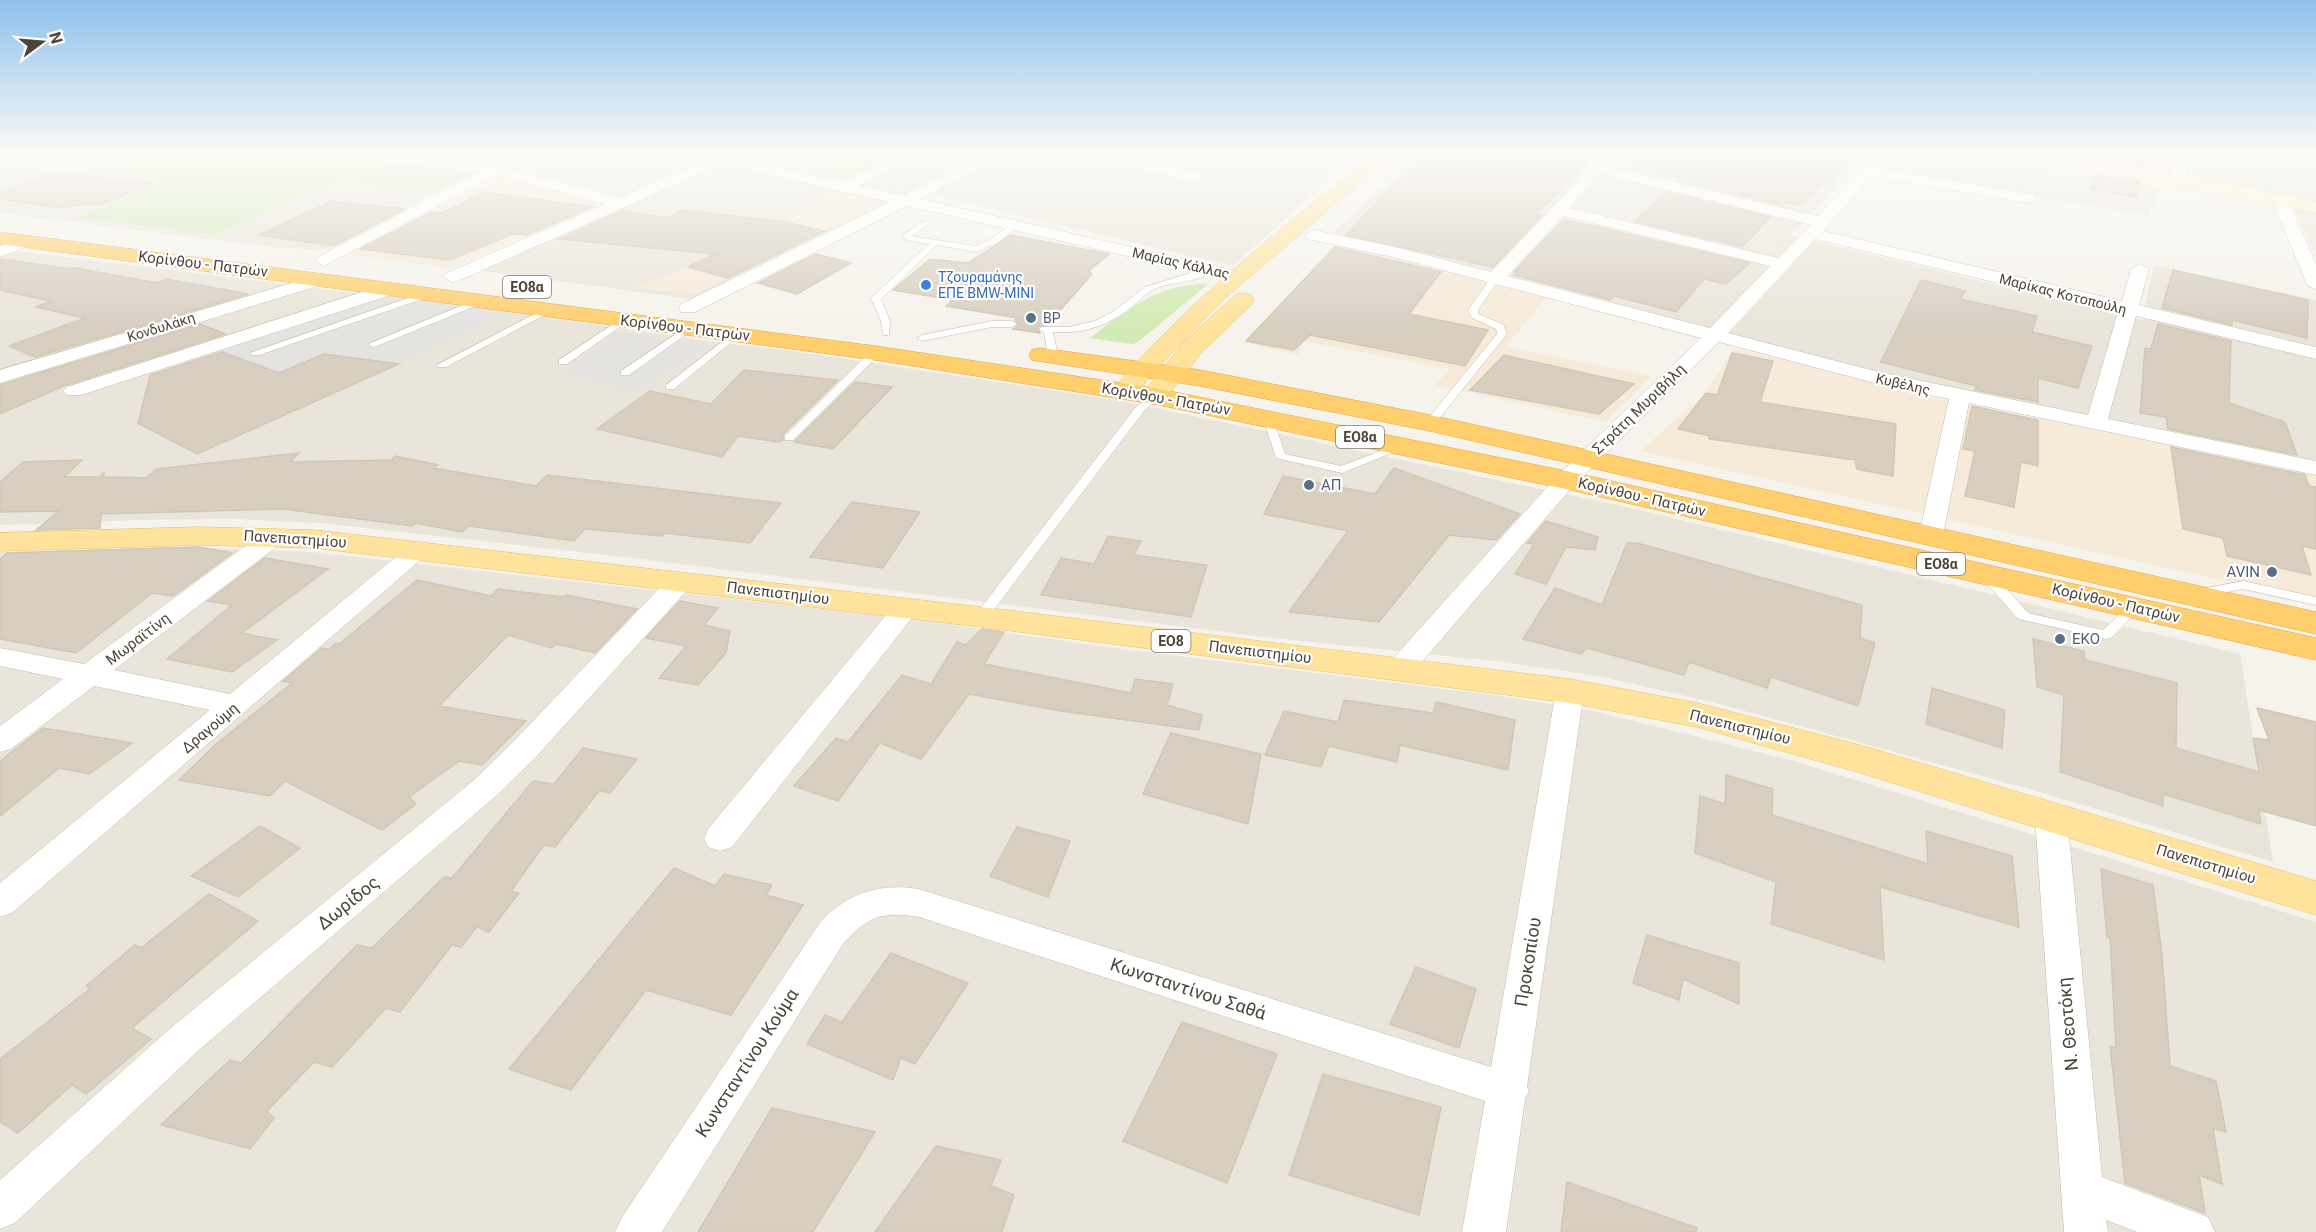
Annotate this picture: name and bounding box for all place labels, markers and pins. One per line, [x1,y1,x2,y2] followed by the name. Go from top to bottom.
[938,269,1034,301] place label: Τζουραμάνης ΕΠΕ BMW-MINI
[919,278,933,292] marker: Τζουραμάνης ΕΠΕ BMW-MINI
[1043,310,1061,326] place label: BP
[1024,311,1038,325] marker: BP
[1321,476,1342,494] place label: ΑΠ
[1302,478,1316,492] marker: ΑΠ
[2227,563,2260,581] place label: AVIN
[2265,565,2279,579] marker: AVIN
[2072,630,2100,648] place label: EKO
[2053,632,2067,646] marker: EKO

